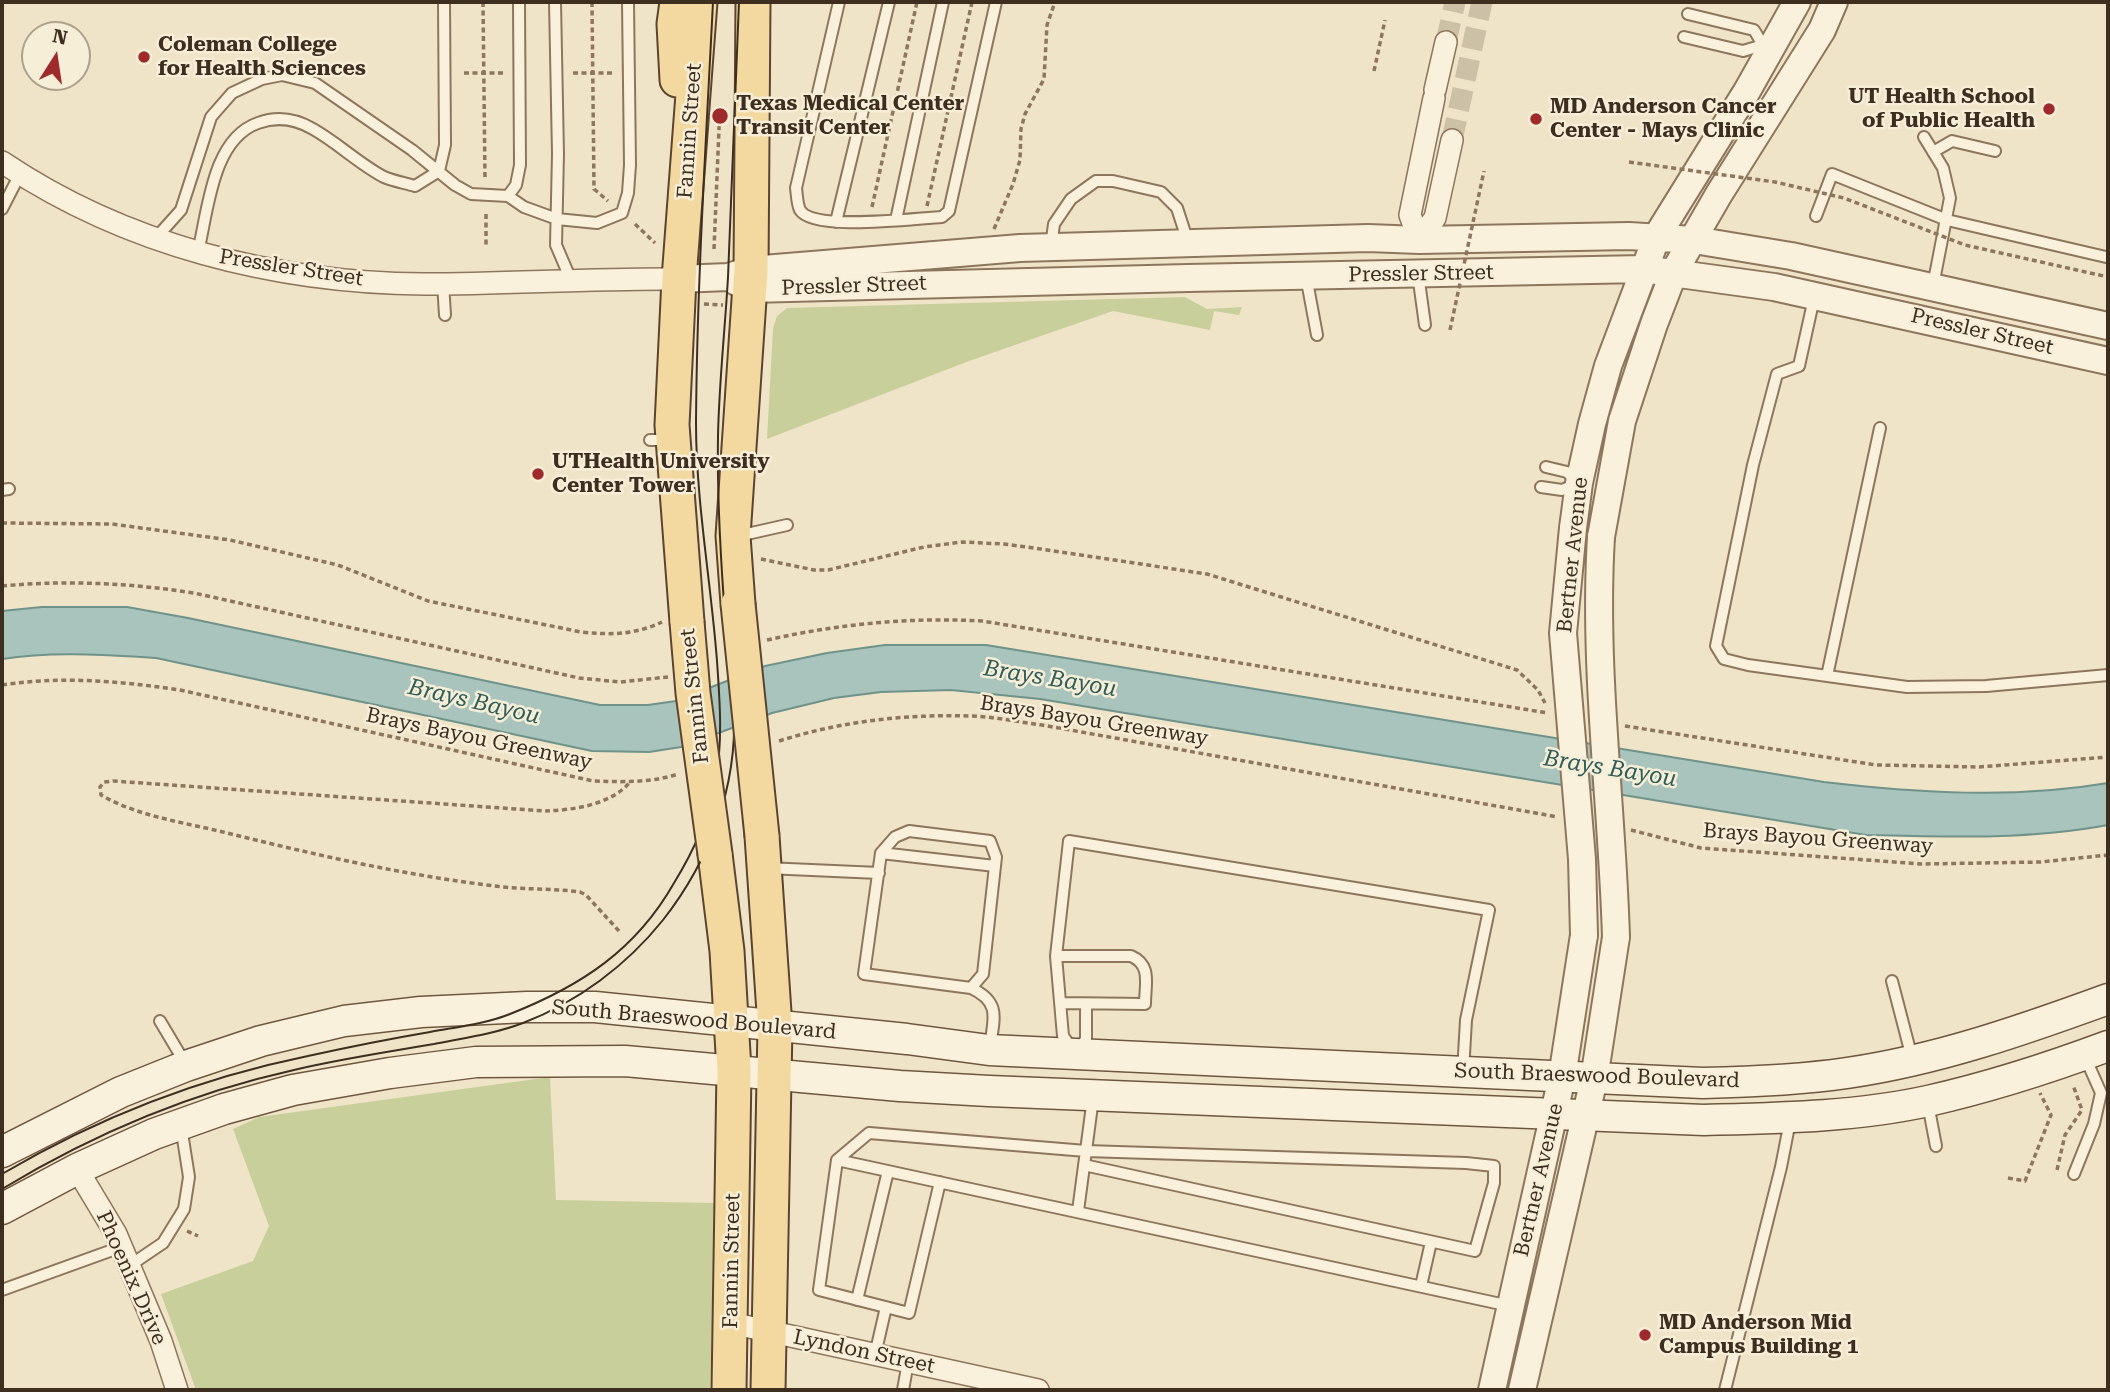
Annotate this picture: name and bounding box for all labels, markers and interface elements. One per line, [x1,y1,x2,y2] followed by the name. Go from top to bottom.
[21,21,91,91] north arrow
[50,24,70,50] text: N
[158,32,366,82] place label: Coleman College for Health Sciences
[136,49,152,65] marker: Coleman College for Health Sciences
[673,62,707,200] street label: Fannin Street
[1848,84,2035,134] place label: UT Health School of Public Health
[736,91,964,141] place label: Texas Medical Center Transit Center
[1550,94,1777,144] place label: MD Anderson Cancer Center - Mays Clinic
[2041,101,2057,117] marker: UT Health School of Public Health
[710,106,730,126] marker: Texas Medical Center Transit Center
[1528,111,1544,127] marker: MD Anderson Cancer Center - Mays Clinic
[217,244,365,292] street label: Pressler Street
[1348,260,1494,288] street label: Pressler Street
[781,271,927,301] street label: Pressler Street
[1908,303,2056,361] street label: Pressler Street
[552,449,770,499] place label: UTHealth University Center Tower
[530,466,546,482] marker: UTHealth University Center Tower
[1552,476,1594,634] street label: Bertner Avenue
[675,627,715,765] street label: Fannin Street
[982,655,1118,703] water label: Brays Bayou
[405,673,543,731] water label: Brays Bayou
[978,691,1210,751] street label: Brays Bayou Greenway
[364,703,594,775] street label: Brays Bayou Greenway
[1542,745,1678,793] water label: Brays Bayou
[1702,818,1934,860] street label: Brays Bayou Greenway
[551,995,837,1045] street label: South Braeswood Boulevard
[1454,1058,1740,1094] street label: South Braeswood Boulevard
[1509,1101,1569,1259] street label: Bertner Avenue
[718,1193,746,1329] street label: Fannin Street
[90,1207,172,1349] street label: Phoenix Drive
[1659,1310,1858,1360] place label: MD Anderson Mid Campus Building 1
[791,1325,937,1379] street label: Lyndon Street
[1637,1327,1653,1343] marker: MD Anderson Mid Campus Building 1

